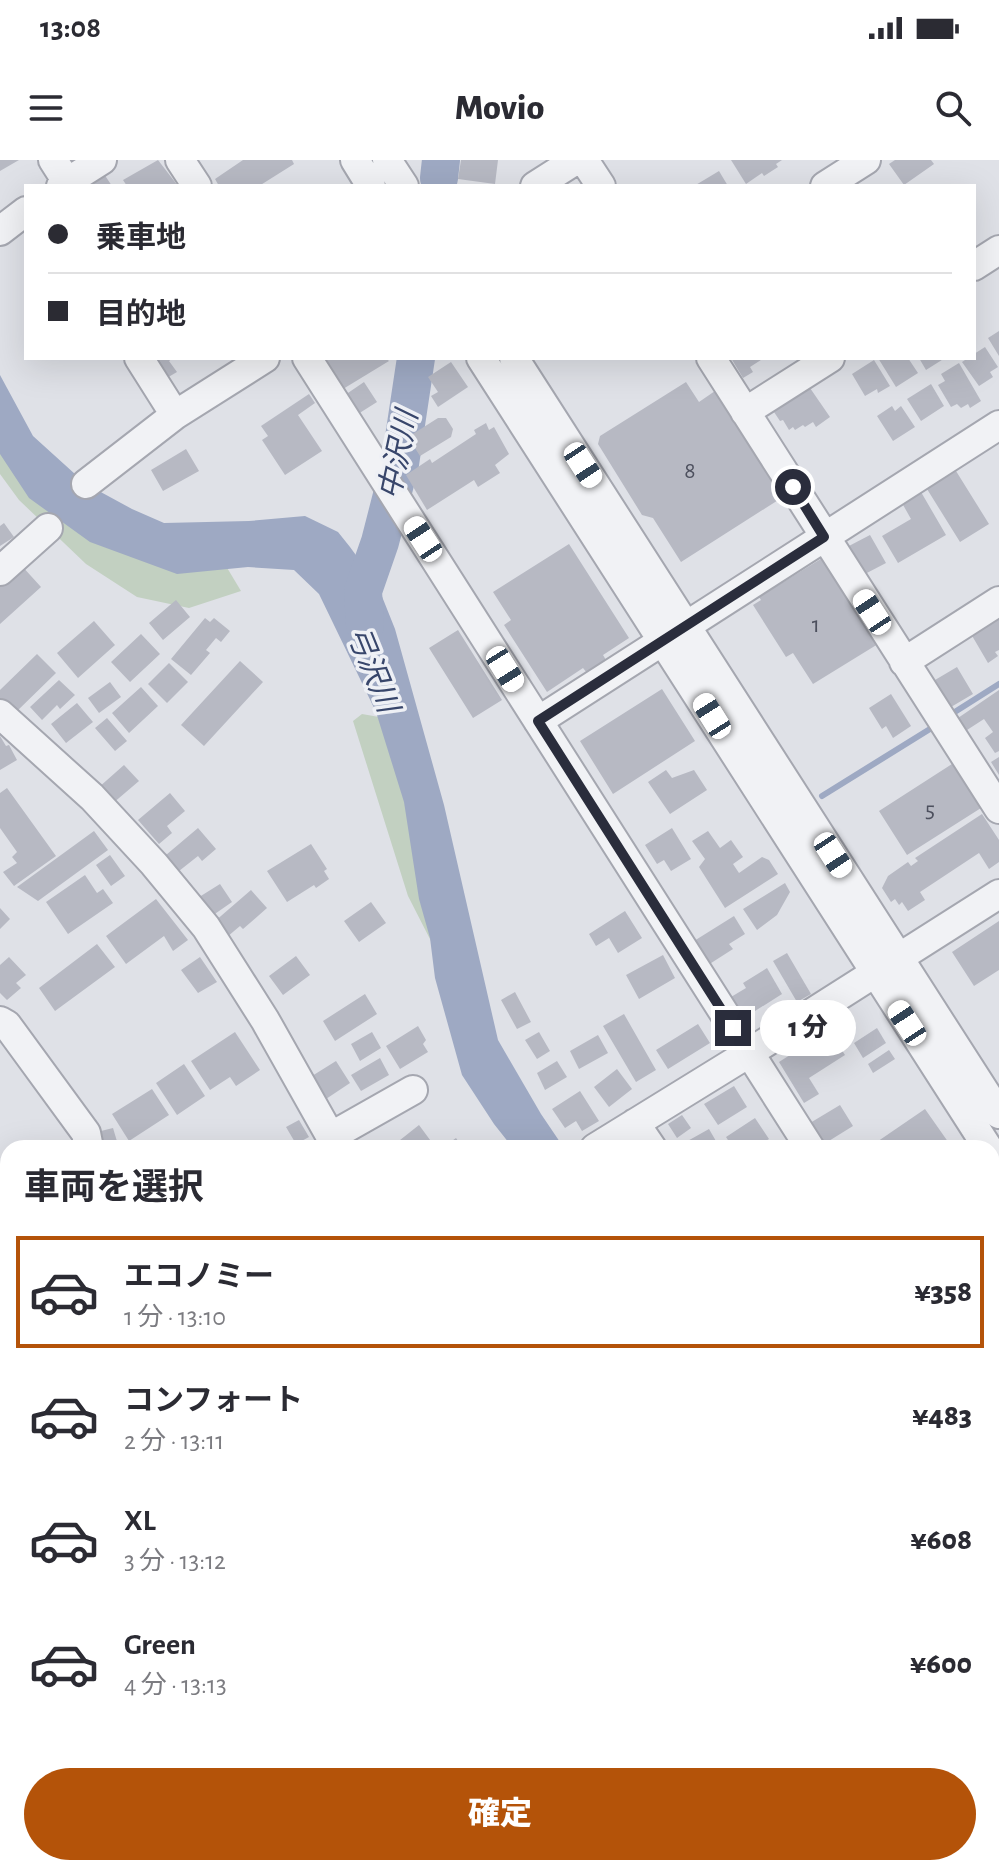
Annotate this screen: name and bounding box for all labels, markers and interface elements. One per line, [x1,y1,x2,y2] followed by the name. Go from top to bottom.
[40,13,101,43] text: 13:08
[24,86,68,130] icon: menu
[931,86,975,130] icon: search
[455,90,544,126] text: Movio
[96,223,186,253] text: 乗車地
[96,300,186,330] text: 目的地
[373,405,424,502] water label: 中沢川
[560,438,606,492] car
[684,459,696,483] house number: 8
[775,469,811,505] route start
[400,512,446,566] car
[849,585,895,639] car
[812,613,820,637] house number: 1
[341,622,405,719] water label: 弓沢川
[482,642,528,696] car
[689,689,735,743] car
[925,798,935,822] house number: 5
[810,828,856,882] car
[884,996,930,1050] car
[761,1000,857,1056] callout: 1 分
[715,1010,751,1046] route end
[788,1015,828,1041] text: 1 分
[24,1170,204,1206] text: 車両を選択
[28,1256,100,1328] icon: car
[124,1262,274,1292] text: エコノミー
[914,1277,972,1307] text: ¥358
[124,1304,226,1330] text: 1 分 · 13:10
[28,1380,100,1452] icon: car
[124,1386,303,1416] text: コンフォート
[912,1401,972,1431] text: ¥483
[124,1428,224,1454] text: 2 分 · 13:11
[28,1504,100,1576] icon: car
[124,1506,156,1536] text: XL
[910,1525,972,1555] text: ¥608
[124,1548,226,1574] text: 3 分 · 13:12
[28,1628,100,1700] icon: car
[124,1630,196,1660] text: Green
[910,1649,972,1679] text: ¥600
[124,1672,227,1698] text: 4 分 · 13:13
[24,1768,976,1860] button: 確定

